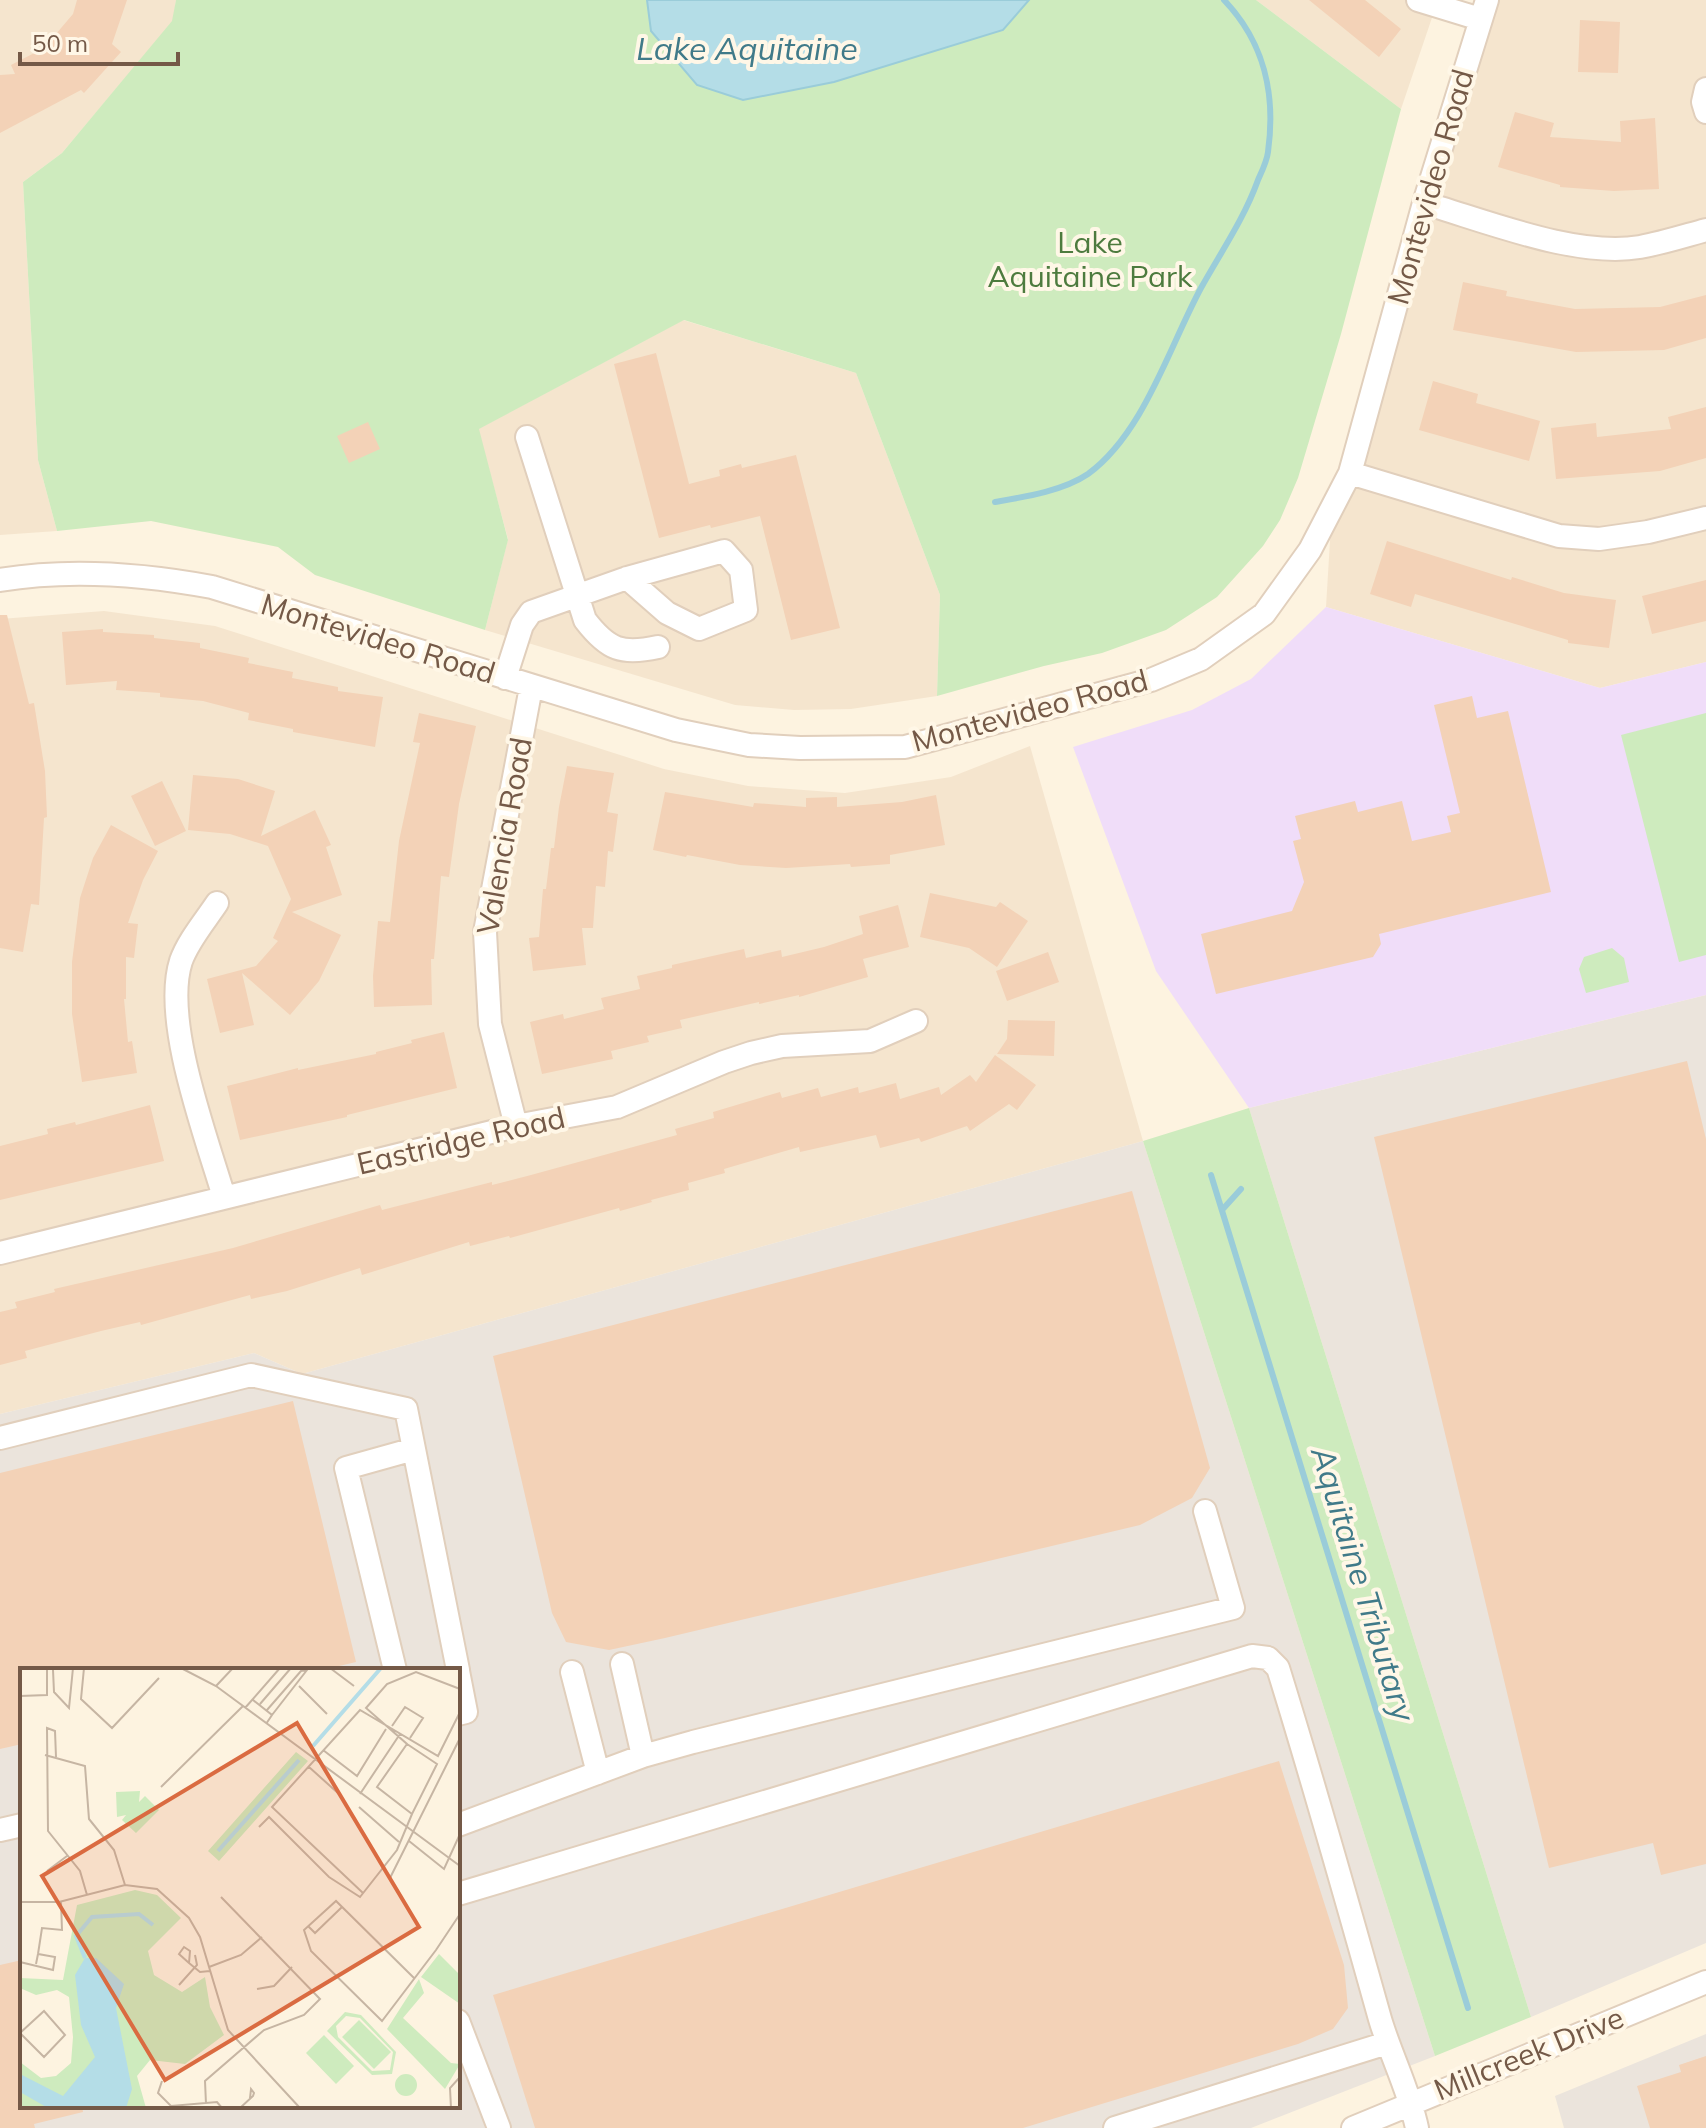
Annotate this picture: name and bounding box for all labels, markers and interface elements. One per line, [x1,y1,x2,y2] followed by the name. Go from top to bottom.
[20,16,178,66] scale bar
[32,28,88,58] text: 50 m
[636,28,858,68] water label: Lake Aquitaine
[1378,65,1482,309] street label: Montevideo Road
[988,223,1193,295] park label: Lake Aquitaine Park
[257,584,500,692] street label: Montevideo Road
[908,660,1152,760] street label: Montevideo Road
[468,734,540,937] street label: Valencia Road
[353,1098,569,1182] street label: Eastridge Road
[1303,1441,1425,1727] water label: Aquitaine Tributary
[20,1668,460,2108] inset map
[1428,1998,1629,2108] street label: Millcreek Drive

